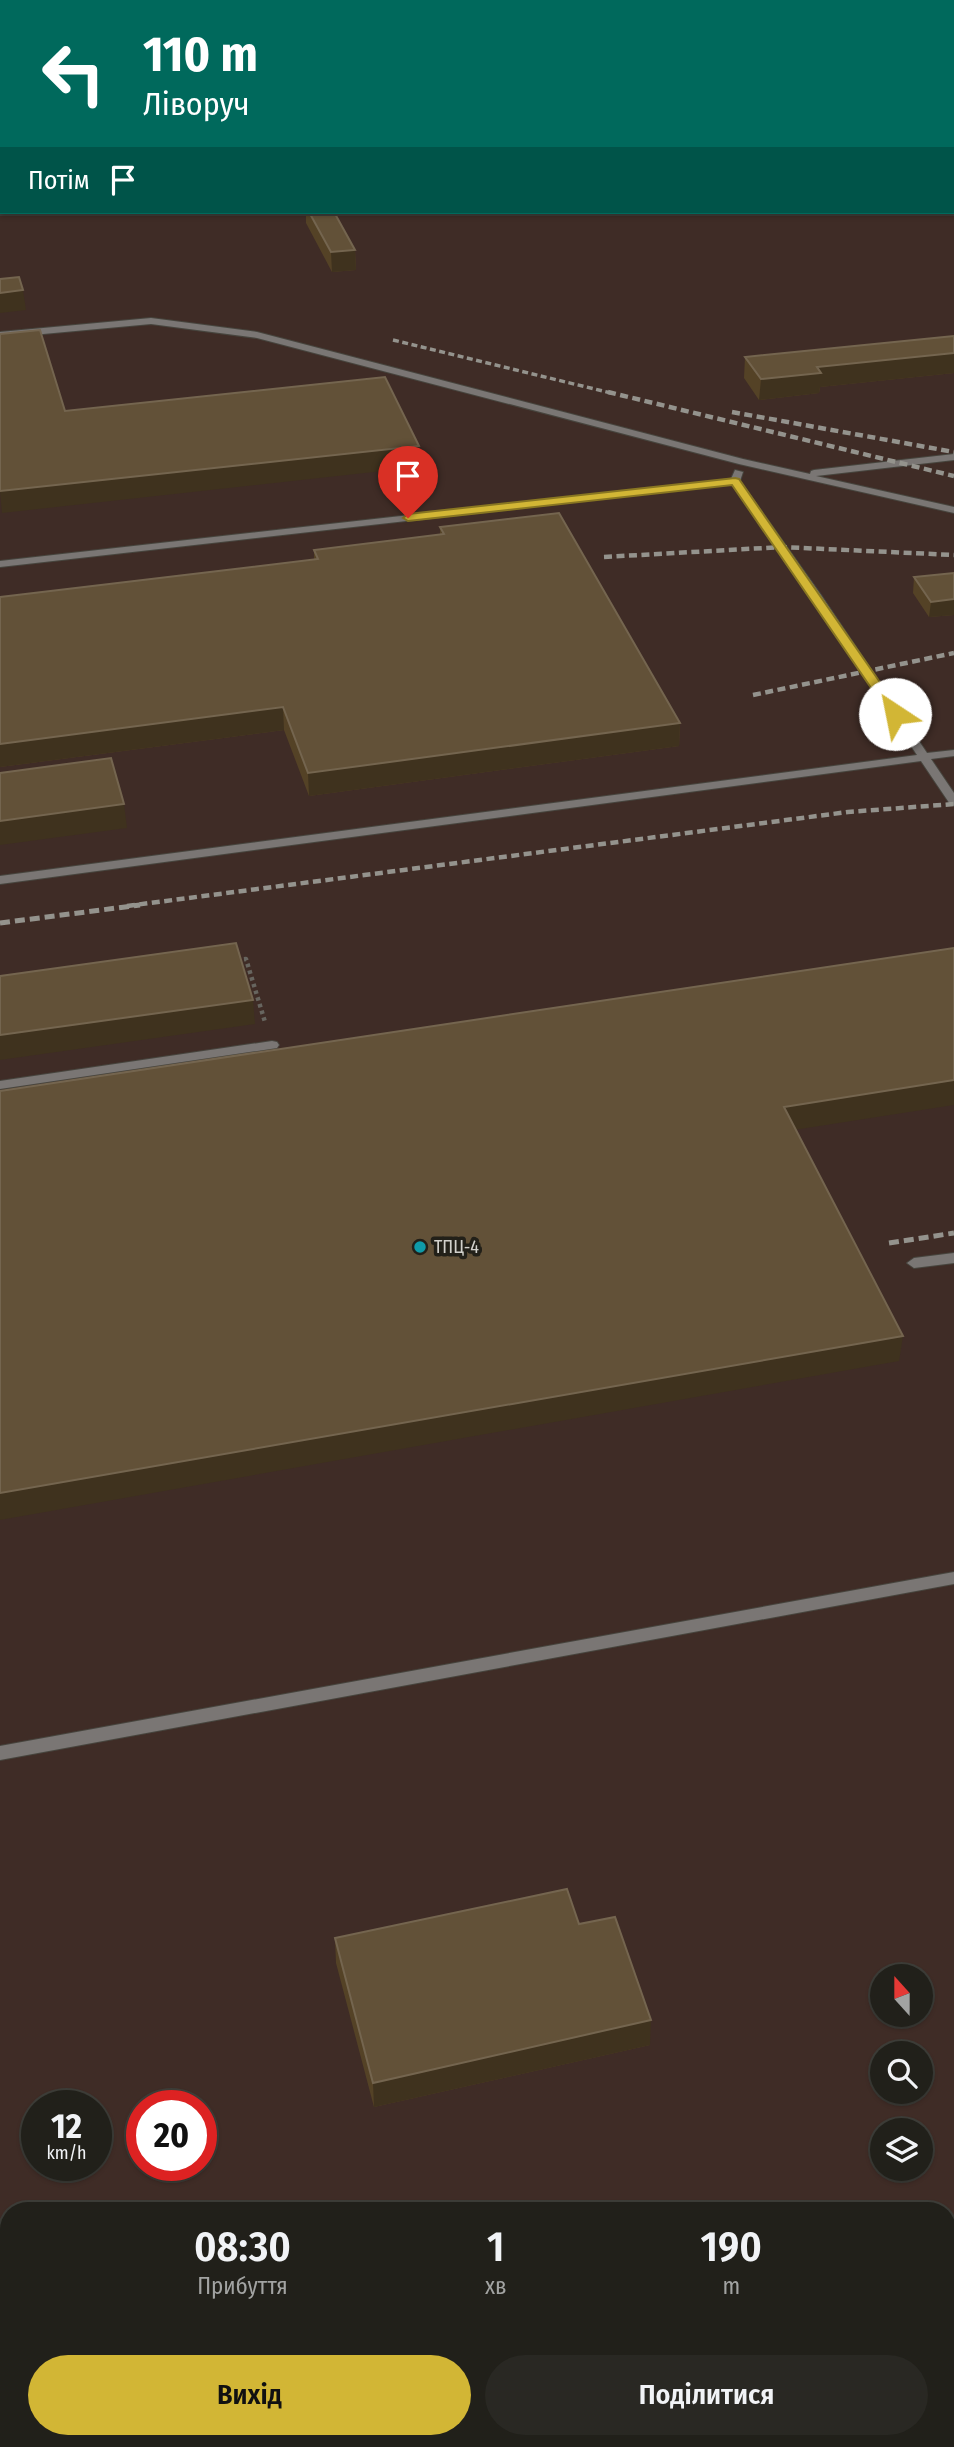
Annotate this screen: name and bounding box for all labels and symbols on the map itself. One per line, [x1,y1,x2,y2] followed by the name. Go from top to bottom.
[378,446,438,518] pin
[858,677,932,751] position arrow
[434,1236,479,1258] place label: ТПЦ-4
[412,1239,428,1255] marker: ТПЦ-4
[870,1964,933,2026] north arrow
[126,2090,217,2181] speed limit sign: 20

